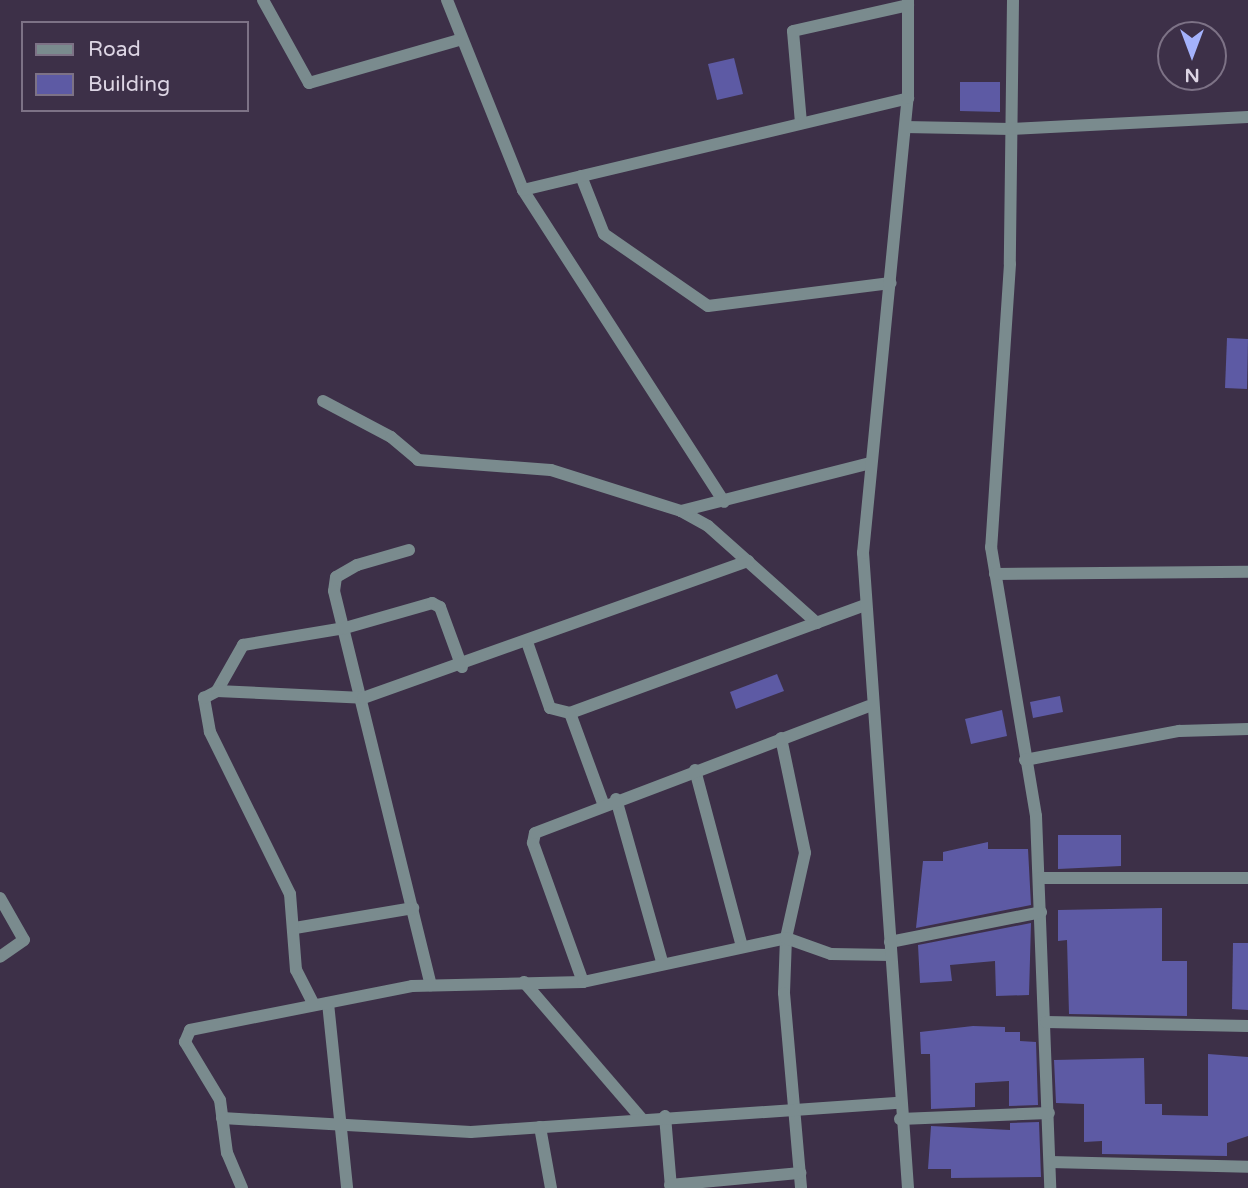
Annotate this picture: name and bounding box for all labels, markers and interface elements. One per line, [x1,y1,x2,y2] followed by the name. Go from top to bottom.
[21,21,248,112] legend
[1157,21,1227,91] north arrow
[88,37,141,62] text: Road
[1184,64,1200,86] text: N
[88,72,170,97] text: Building

